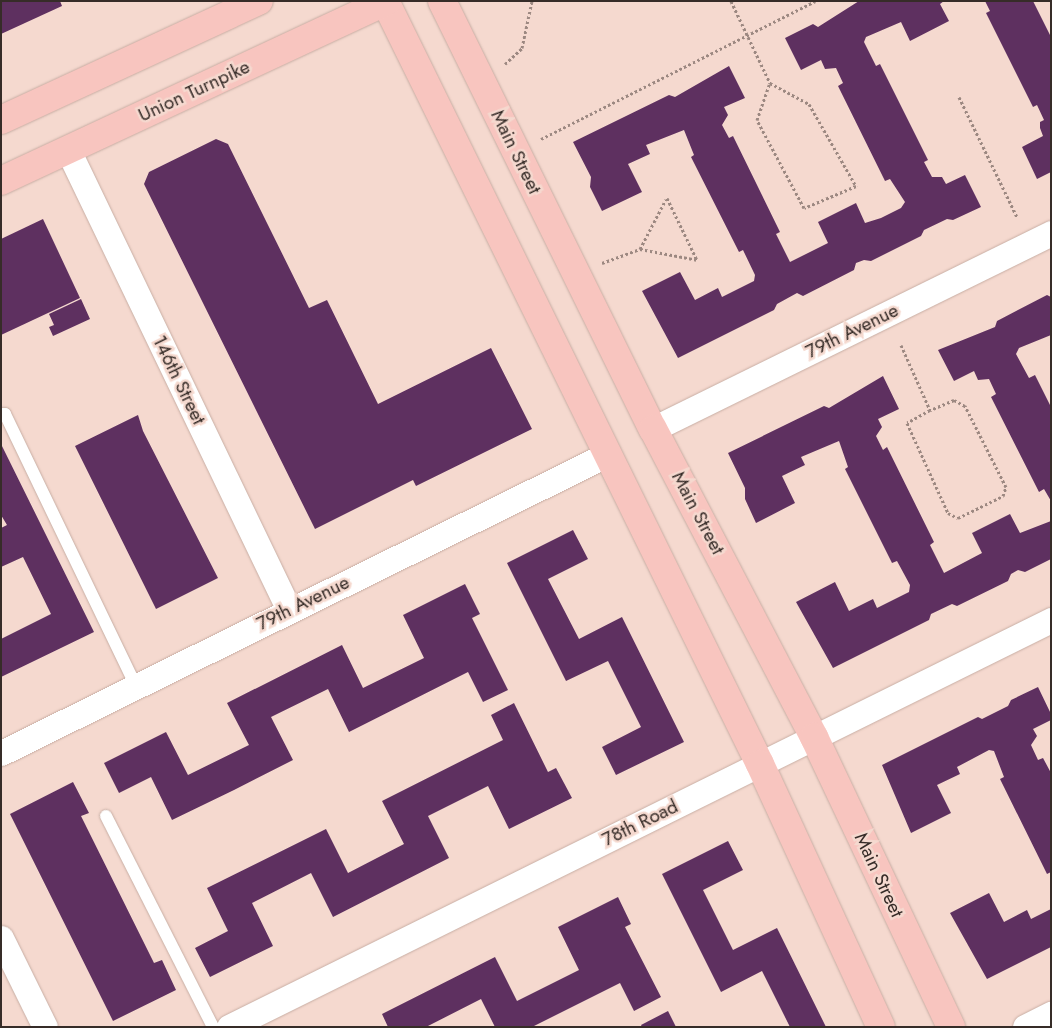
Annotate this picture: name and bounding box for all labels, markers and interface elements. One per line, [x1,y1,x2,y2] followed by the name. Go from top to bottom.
[135,55,253,127] street label: Union Turnpike
[486,106,546,198] street label: Main Street
[802,299,902,363] street label: 79th Avenue
[148,332,210,428] street label: 146th Street
[667,468,729,558] street label: Main Street
[253,571,353,635] street label: 79th Avenue
[598,795,682,851] street label: 78th Road
[850,829,908,921] street label: Main Street

